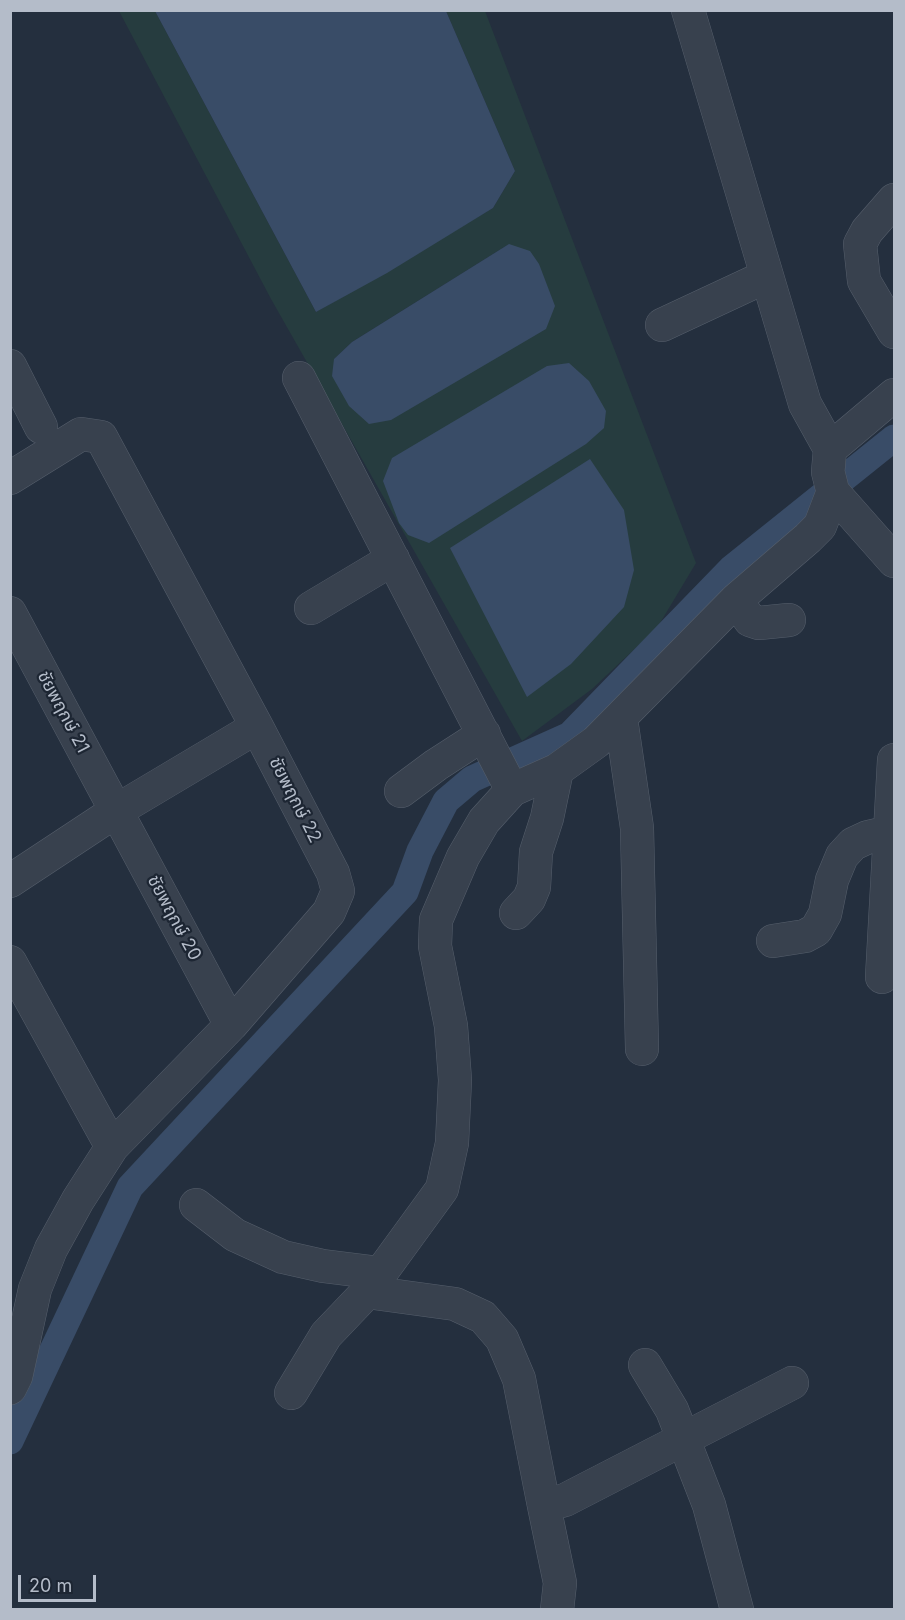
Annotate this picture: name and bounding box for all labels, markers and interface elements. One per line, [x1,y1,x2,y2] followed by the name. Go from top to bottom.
[32,667,94,757] street label: ชัยพฤกษ์ 21
[264,754,326,846] street label: ชัยพฤกษ์ 22
[142,872,206,964] street label: ชัยพฤกษ์ 20
[21,1563,99,1601] scale bar
[29,1575,72,1596] text: 20 m

